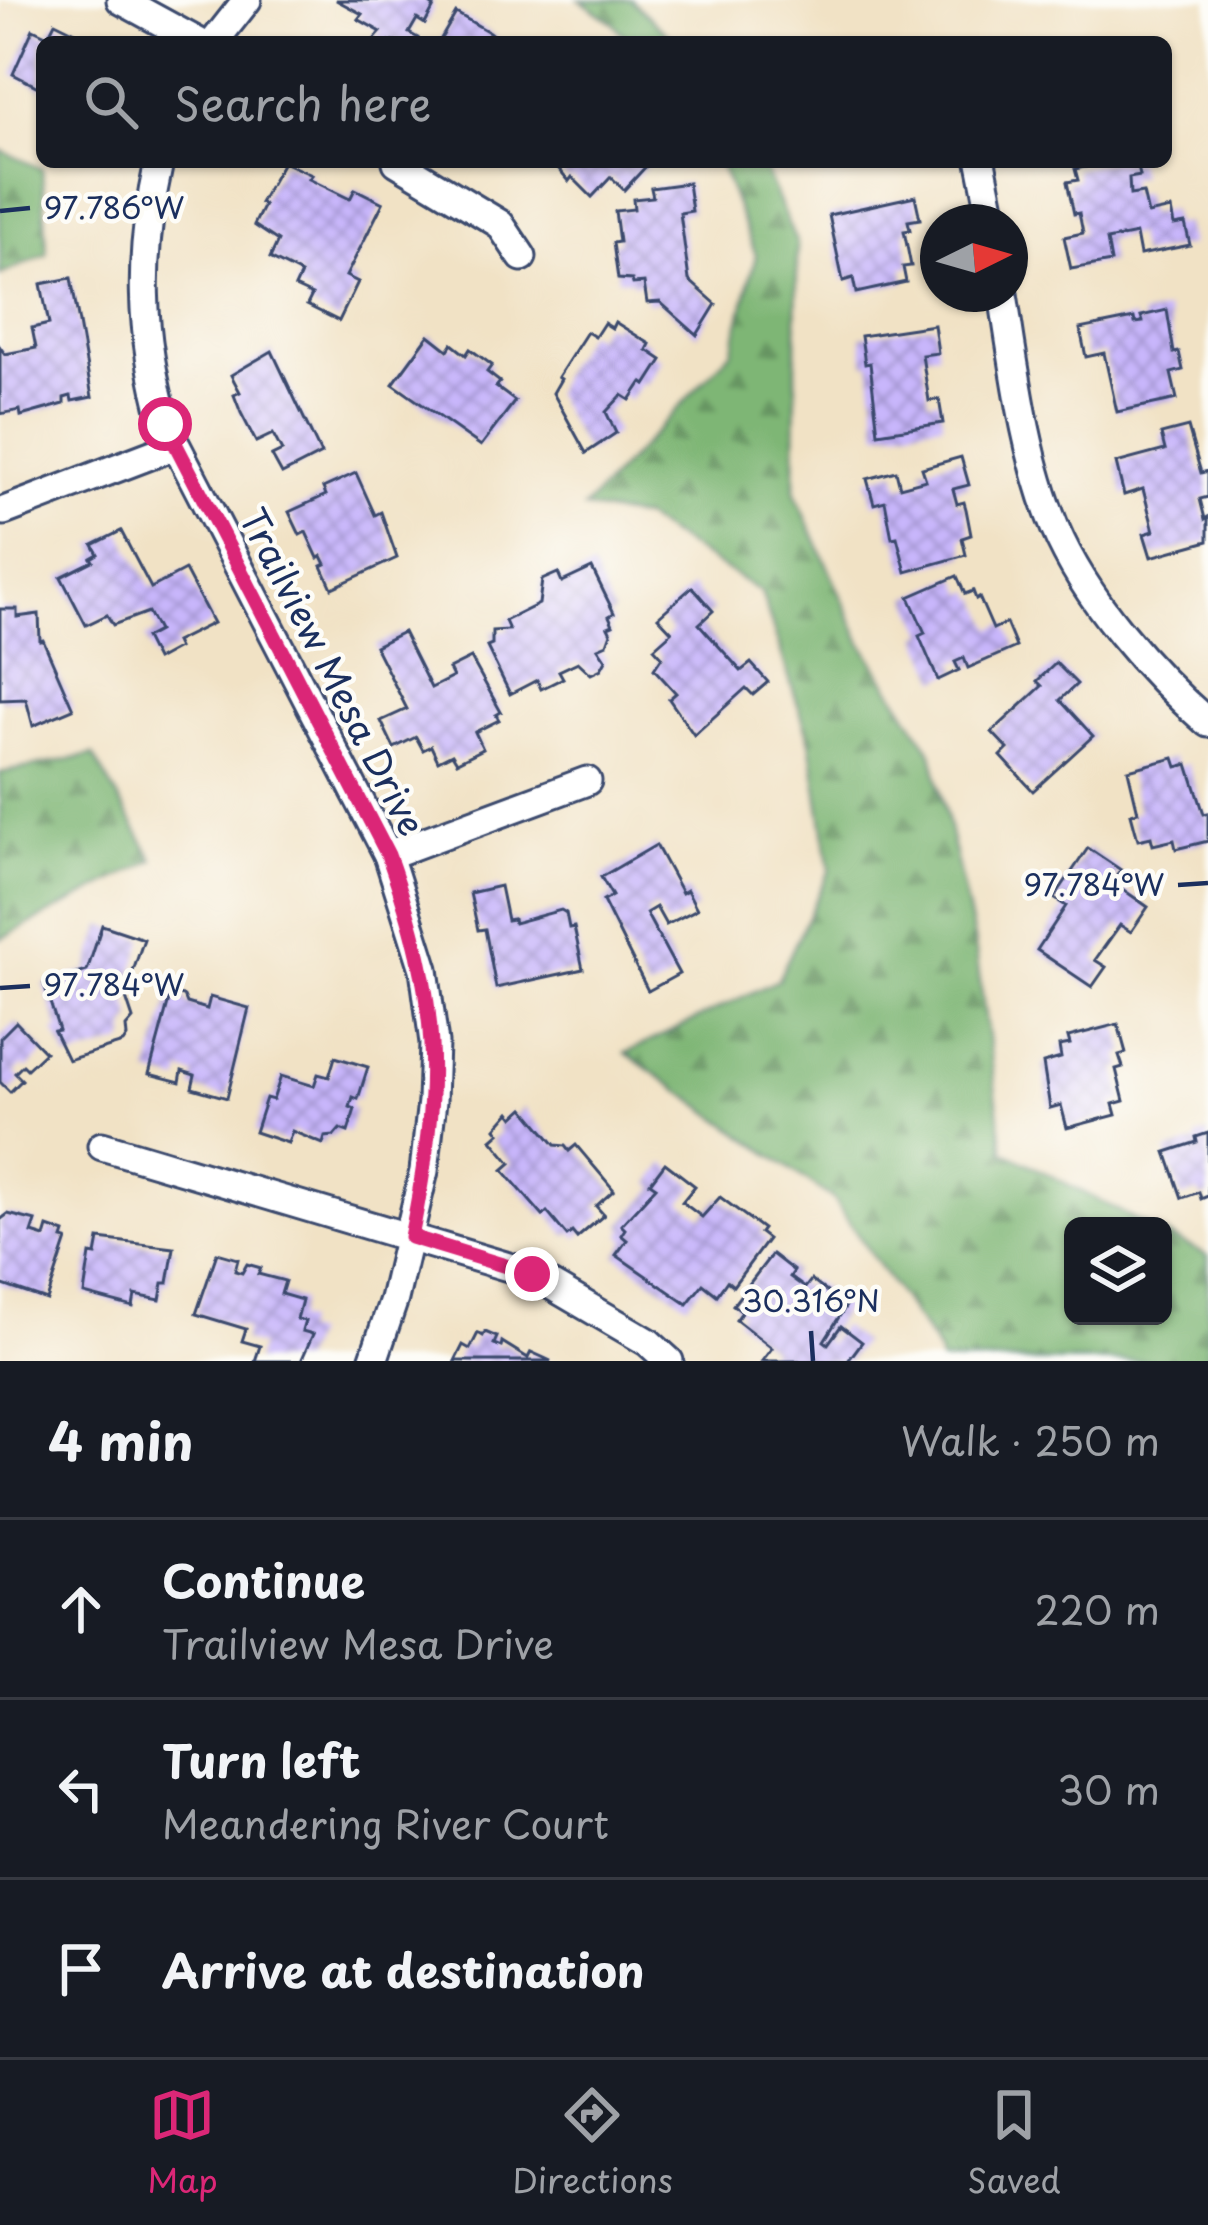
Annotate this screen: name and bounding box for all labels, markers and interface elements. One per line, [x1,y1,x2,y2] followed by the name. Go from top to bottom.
[36,36,1172,168] search box
[174,68,431,136] text: Search here
[78,69,144,135] icon: search
[44,184,185,229] text: 97.786°W
[920,204,1028,312] north arrow
[138,397,192,451] route start
[228,498,440,845] street label: Trailview Mesa Drive
[1024,861,1165,906] text: 97.784°W
[44,961,185,1006] text: 97.784°W
[1064,1217,1172,1325] map controls
[1064,1217,1172,1325] button: layers
[505,1247,559,1301] route end
[742,1277,880,1322] text: 30.316°N
[48,1401,193,1478] text: 4 min
[901,1410,1160,1469] text: Walk · 250 m
[162,1545,365,1613] text: Continue
[48,1576,114,1642] icon: ahead
[1035,1579,1160,1638] text: 220 m
[162,1613,554,1672] text: Trailview Mesa Drive
[162,1725,361,1793] text: Turn left
[48,1756,114,1822] icon: left
[1057,1759,1160,1818] text: 30 m
[162,1793,609,1852] text: Meandering River Court
[162,1935,645,2003] text: Arrive at destination
[48,1936,114,2002] icon: arrive
[147,2082,218,2204] tab: Map
[512,2082,673,2204] tab: Directions
[967,2082,1061,2204] tab: Saved

